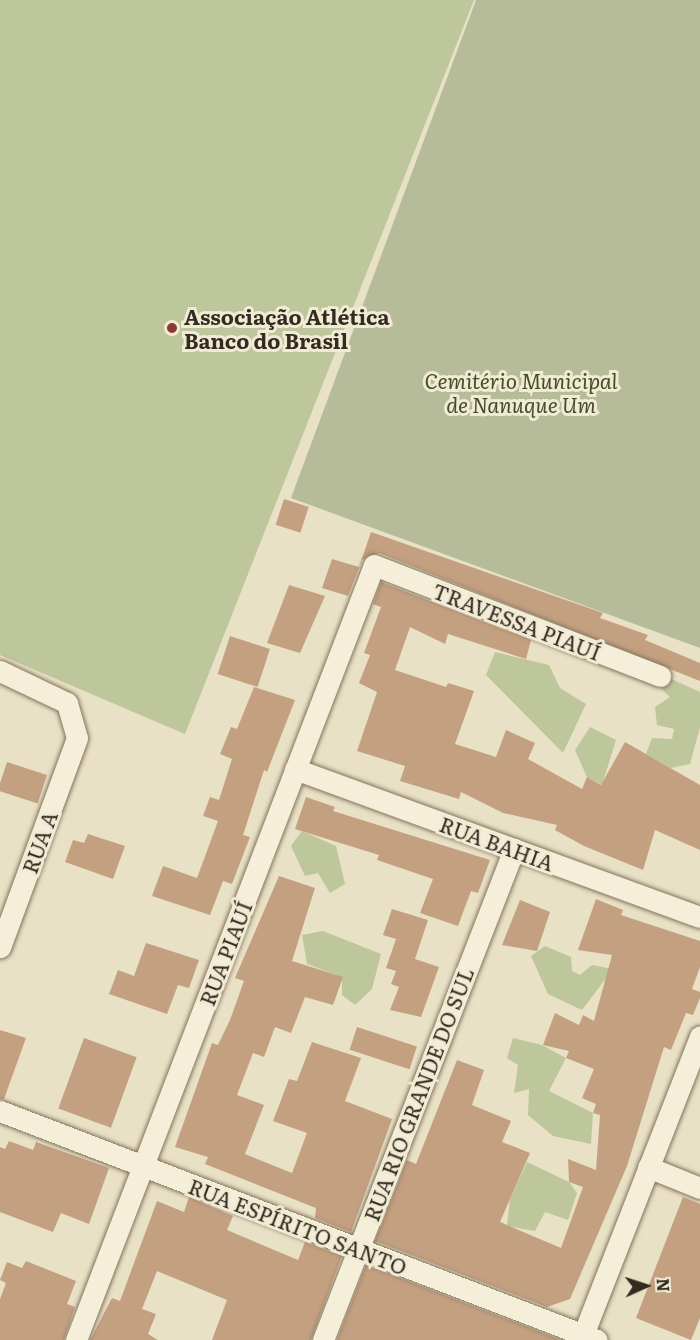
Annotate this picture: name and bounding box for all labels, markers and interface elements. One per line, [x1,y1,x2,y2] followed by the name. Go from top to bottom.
[184,303,390,353] place label: Associação Atlética Banco do Brasil
[165,321,179,335] marker: Associação Atlética Banco do Brasil
[424,367,618,417] park label: Cemitério Municipal de Nanuque Um
[429,577,605,665] street label: TRAVESSA PIAUÍ
[16,807,62,877] street label: RUA A
[436,811,558,875] street label: RUA BAHIA
[194,897,256,1009] street label: RUA PIAUÍ
[358,964,478,1224] street label: RUA RIO GRANDE DO SUL
[185,1173,411,1279] street label: RUA ESPÍRITO SANTO
[616,1256,676,1316] north arrow
[652,1278,676,1292] text: N

